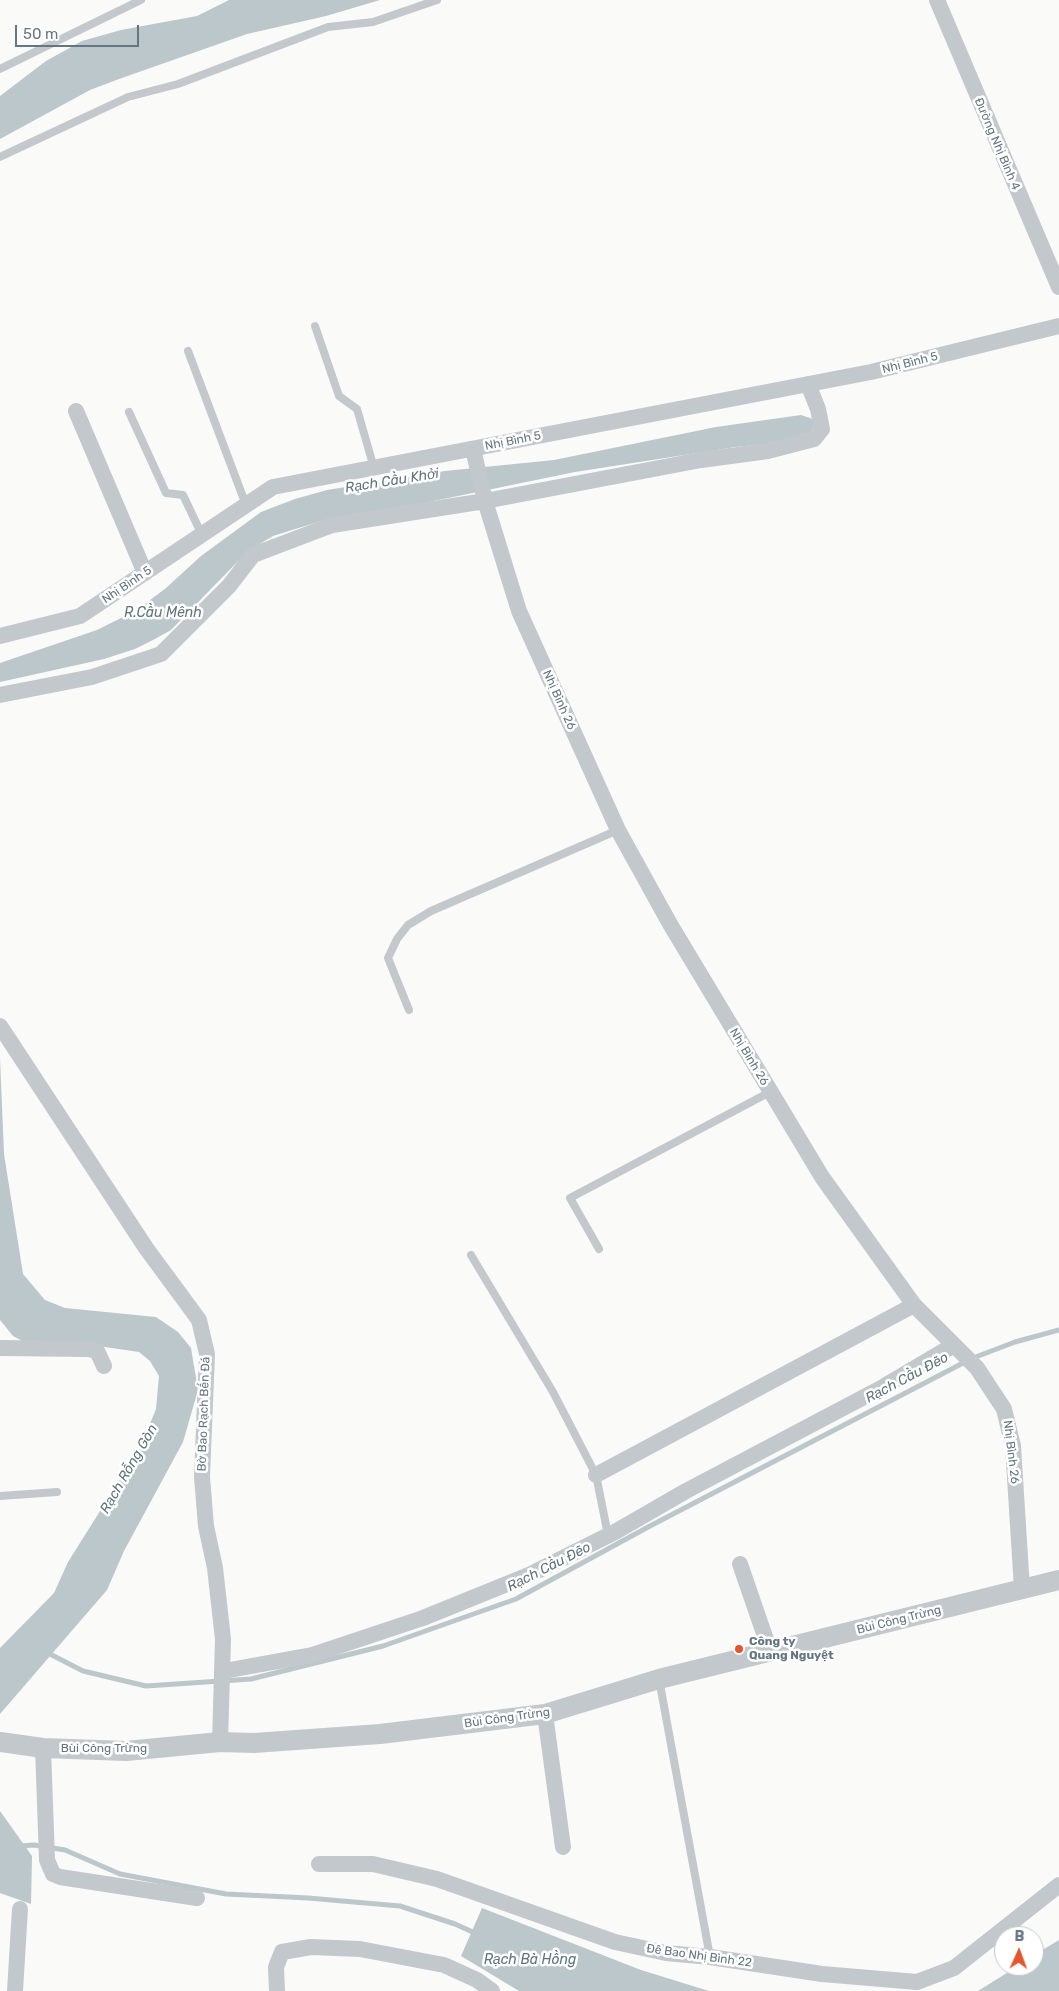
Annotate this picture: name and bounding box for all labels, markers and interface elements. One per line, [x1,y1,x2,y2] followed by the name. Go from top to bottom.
[18,15,141,47] scale bar
[23,25,58,43] text: 50 m
[971,96,1023,192] street label: Đường Nhị Bình 4
[881,349,939,377] street label: Nhị Bình 5
[484,429,542,453] street label: Nhị Bình 5
[344,465,440,497] water label: Rạch Cầu Khởi
[99,563,155,607] street label: Nhị Bình 5
[124,605,202,621] water label: R.Cầu Mênh
[539,668,579,732] street label: Nhị Bình 26
[726,1026,772,1088] street label: Nhị Bình 26
[863,1349,951,1407] water label: Rạch Cầu Đẽo
[195,1356,213,1472] street label: Bờ Bao Rạch Bến Đá
[1000,1419,1022,1485] street label: Nhị Bình 26
[97,1421,161,1517] water label: Rạch Rỗng Gòn
[504,1539,594,1595] water label: Rạch Cầu Đẽo
[855,1603,943,1637] street label: Bùi Công Trừng
[749,1635,834,1663] place label: Công ty Quang Nguyệt
[733,1643,745,1655] marker: Công ty Quang Nguyệt
[463,1705,551,1731] street label: Bùi Công Trừng
[61,1742,147,1756] street label: Bùi Công Trừng
[994,1926,1044,1976] north arrow
[1014,1928,1025,1945] text: B
[645,1941,753,1971] street label: Đê Bao Nhị Bình 22
[484,1952,576,1968] water label: Rạch Bà Hồng

